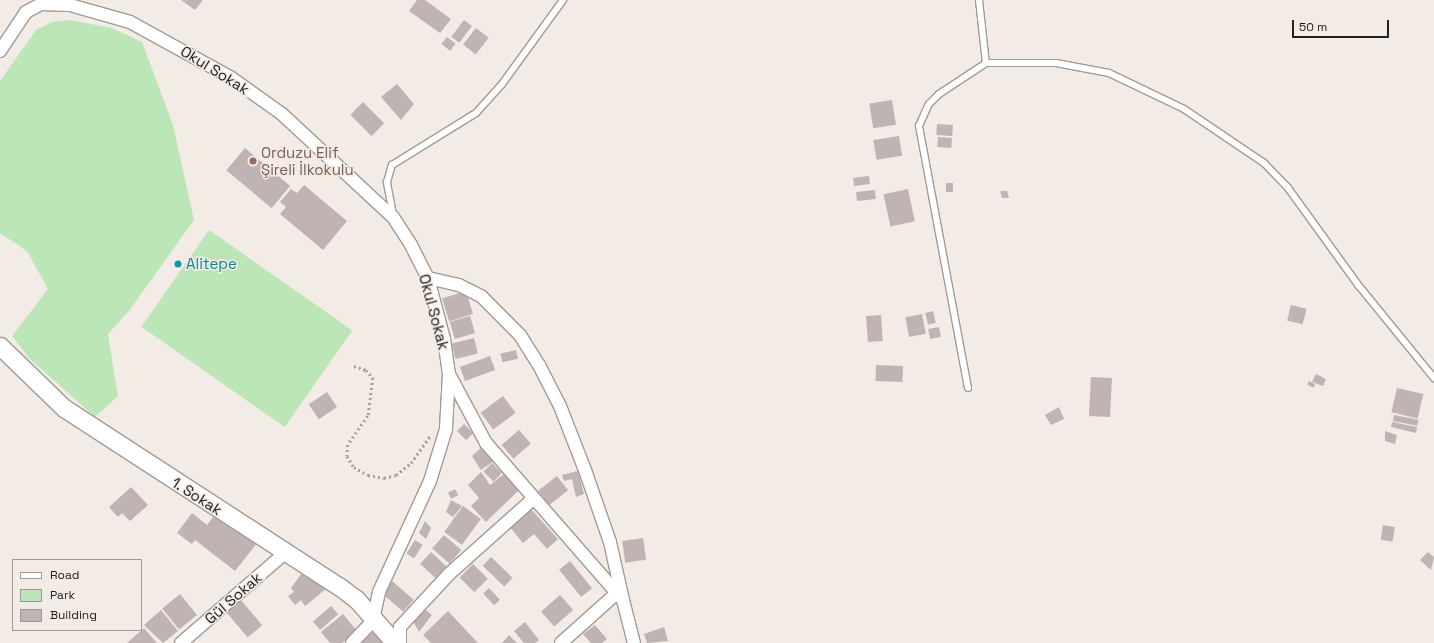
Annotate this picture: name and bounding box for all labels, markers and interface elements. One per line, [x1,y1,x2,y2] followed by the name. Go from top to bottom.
[1294,12,1391,38] scale bar
[1299,19,1327,35] text: 50 m
[177,42,253,98] street label: Okul Sokak
[261,143,354,178] place label: Orduzu Elif Şireli İlkokulu
[248,156,258,166] marker: Orduzu Elif Şireli İlkokulu
[186,255,237,273] place label: Alitepe
[173,259,183,269] marker: Alitepe
[415,272,453,352] street label: Okul Sokak
[168,473,226,519] street label: 1. Sokak
[12,559,142,631] legend
[50,567,79,583] text: Road
[201,568,265,628] street label: Gül Sokak
[50,587,75,603] text: Park
[50,607,97,623] text: Building

